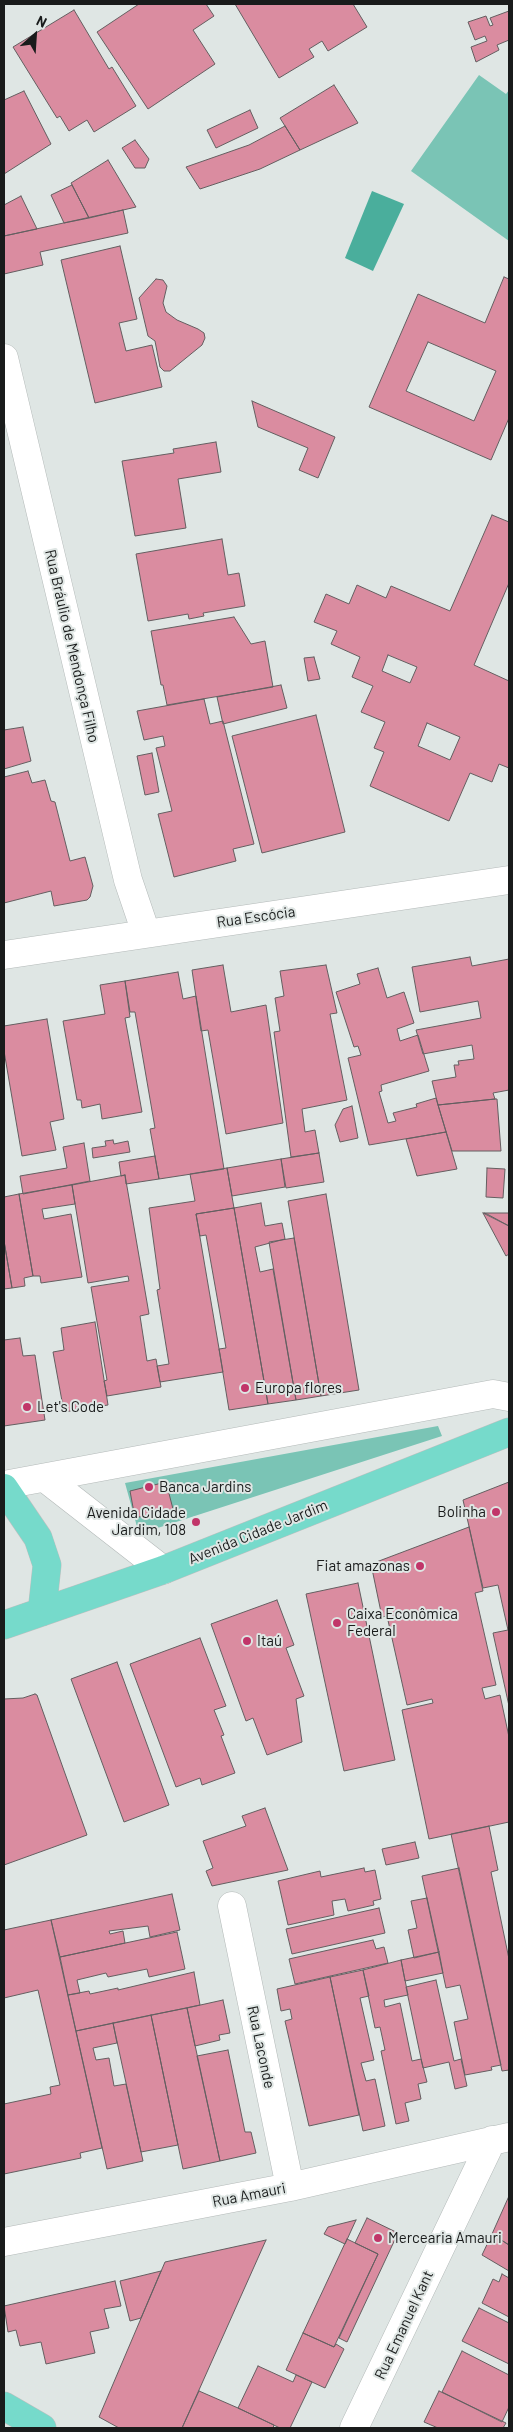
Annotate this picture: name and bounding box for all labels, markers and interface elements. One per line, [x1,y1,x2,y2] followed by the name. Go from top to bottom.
[10,10,60,60] north arrow
[34,11,50,31] text: N
[41,548,103,744] street label: Rua Bráulio de Mendonça Filho
[216,903,296,931] street label: Rua Escócia
[255,1379,342,1397] place label: Europa flores
[239,1382,251,1394] marker: Europa flores
[37,1398,104,1416] place label: Let's Code
[21,1401,33,1413] marker: Let's Code
[159,1478,251,1496] place label: Banca Jardins
[143,1481,155,1493] marker: Banca Jardins
[186,1496,330,1568] street label: Avenida Cidade Jardim
[437,1503,486,1521] place label: Bolinha
[87,1504,186,1539] place label: Avenida Cidade Jardim, 108
[490,1506,502,1518] marker: Bolinha
[190,1516,202,1528] marker: Avenida Cidade Jardim, 108
[316,1557,410,1575] place label: Fiat amazonas
[414,1560,426,1572] marker: Fiat amazonas
[347,1605,458,1640] place label: Caixa Econômica Federal
[331,1617,343,1629] marker: Caixa Econômica Federal
[257,1632,282,1650] place label: Itaú
[241,1635,253,1647] marker: Itaú
[243,2004,279,2090] street label: Rua Laconde
[211,2179,287,2211] street label: Rua Amauri
[388,2229,502,2247] place label: Mercearia Amauri
[372,2232,384,2244] marker: Mercearia Amauri
[371,2268,437,2382] street label: Rua Emanuel Kant

